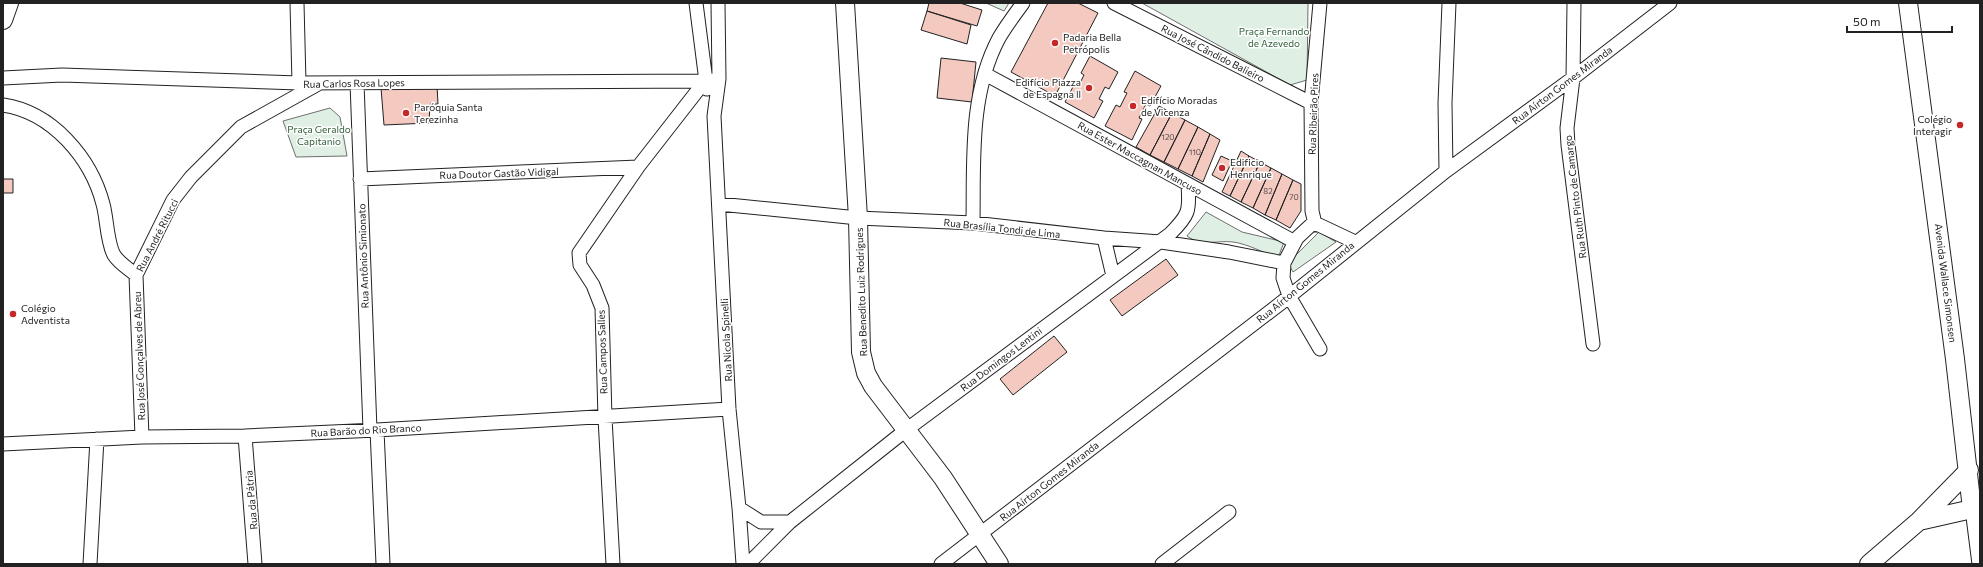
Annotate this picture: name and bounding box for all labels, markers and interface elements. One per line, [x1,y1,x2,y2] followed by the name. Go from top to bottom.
[1847,8,1952,34] scale bar
[1853,14,1881,28] text: 50 m
[1159,22,1267,84] street label: Rua José Cândido Balieiro
[1239,25,1309,49] park label: Praça Fernando de Azevedo
[1063,31,1121,55] place label: Padaria Bella Petrópolis
[1050,38,1060,48] marker: Padaria Bella Petrópolis
[1510,43,1614,127] street label: Rua Aírton Gomes Miranda
[1306,72,1320,155] street label: Rua Ribeirão Pires
[303,76,405,90] street label: Rua Carlos Rosa Lopes
[1016,76,1081,100] place label: Edifício Piazza de Espagna ll
[1084,83,1094,93] marker: Edifício Piazza de Espagna ll
[1141,94,1218,118] place label: Edifício Moradas de Vicenza
[414,101,483,125] place label: Paróquia Santa Terezinha
[1128,101,1138,111] marker: Edifício Moradas de Vicenza
[401,108,411,118] marker: Paróquia Santa Terezinha
[1913,113,1952,137] place label: Colégio Interagir
[1076,119,1204,197] street label: Rua Ester Maccagnan Mancuso
[1955,120,1965,130] marker: Colégio Interagir
[287,123,351,147] park label: Praça Geraldo Capitanio
[1161,132,1175,142] house number: 120
[1561,135,1589,259] street label: Rua Ruth Pinto de Camargo
[1189,147,1201,157] house number: 110
[1230,156,1272,180] place label: Edificio Henrique
[1217,163,1227,173] marker: Edificio Henrique
[439,165,559,181] street label: Rua Doutor Gastão Vidigal
[1263,186,1273,196] house number: 82
[1289,192,1299,202] house number: 70
[133,197,181,273] street label: Rua André Ritucci
[355,203,371,309] street label: Rua Antônio Simionato
[943,216,1061,240] street label: Rua Brasília Tondi de Lima
[1933,223,1959,343] street label: Avenida Wallace Simonsen
[853,227,869,357] street label: Rua Benedito Luiz Rodrigues
[1254,239,1356,325] street label: Rua Aírton Gomes Miranda
[131,291,147,421] street label: Rua José Gonçalves de Abreu
[718,298,734,382] street label: Rua Nicola Spinelli
[21,302,70,326] place label: Colégio Adventista
[8,309,18,319] marker: Colégio Adventista
[595,309,609,394] street label: Rua Campos Salles
[958,324,1044,394] street label: Rua Domingos Lentini
[310,421,422,439] street label: Rua Barão do Rio Branco
[997,439,1101,523] street label: Rua Aírton Gomes Miranda
[242,470,260,530] street label: Rua da Pátria

